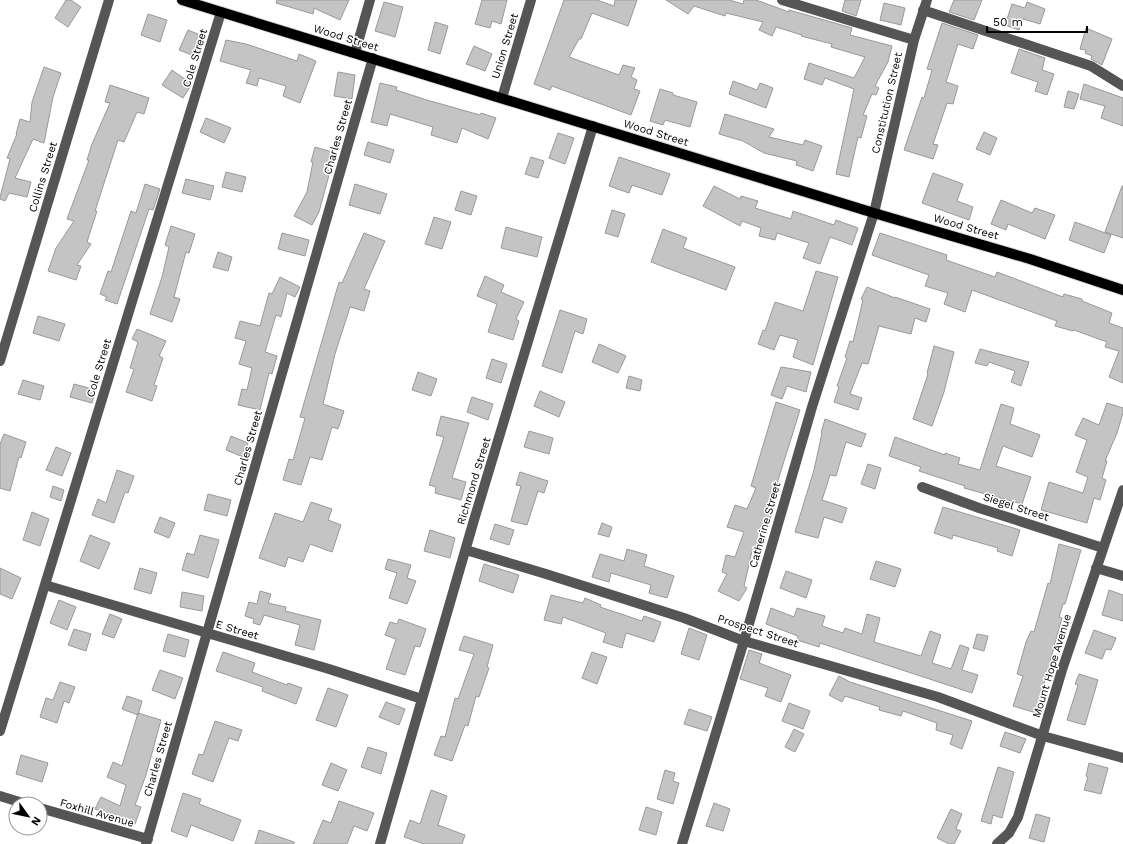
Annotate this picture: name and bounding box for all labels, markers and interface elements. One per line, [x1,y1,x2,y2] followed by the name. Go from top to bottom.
[987,8,1087,34] scale bar
[489,11,521,80] street label: Union Street
[993,15,1023,29] text: 50 m
[312,22,380,54] street label: Wood Street
[180,27,210,89] street label: Cole Street
[869,51,905,155] street label: Constitution Street
[321,98,355,176] street label: Charles Street
[622,117,690,149] street label: Wood Street
[26,140,60,214] street label: Collins Street
[932,211,1000,243] street label: Wood Street
[84,337,114,399] street label: Cole Street
[231,409,265,487] street label: Charles Street
[455,435,494,526] street label: Richmond Street
[747,480,784,569] street label: Catherine Street
[982,490,1051,524] street label: Siegel Street
[716,612,800,650] street label: Prospect Street
[1030,613,1074,719] street label: Mount Hope Avenue
[214,618,260,642] street label: E Street
[141,720,175,798] street label: Charles Street
[8,796,48,836] north arrow
[58,796,136,830] street label: Foxhill Avenue
[28,814,44,828] text: N

